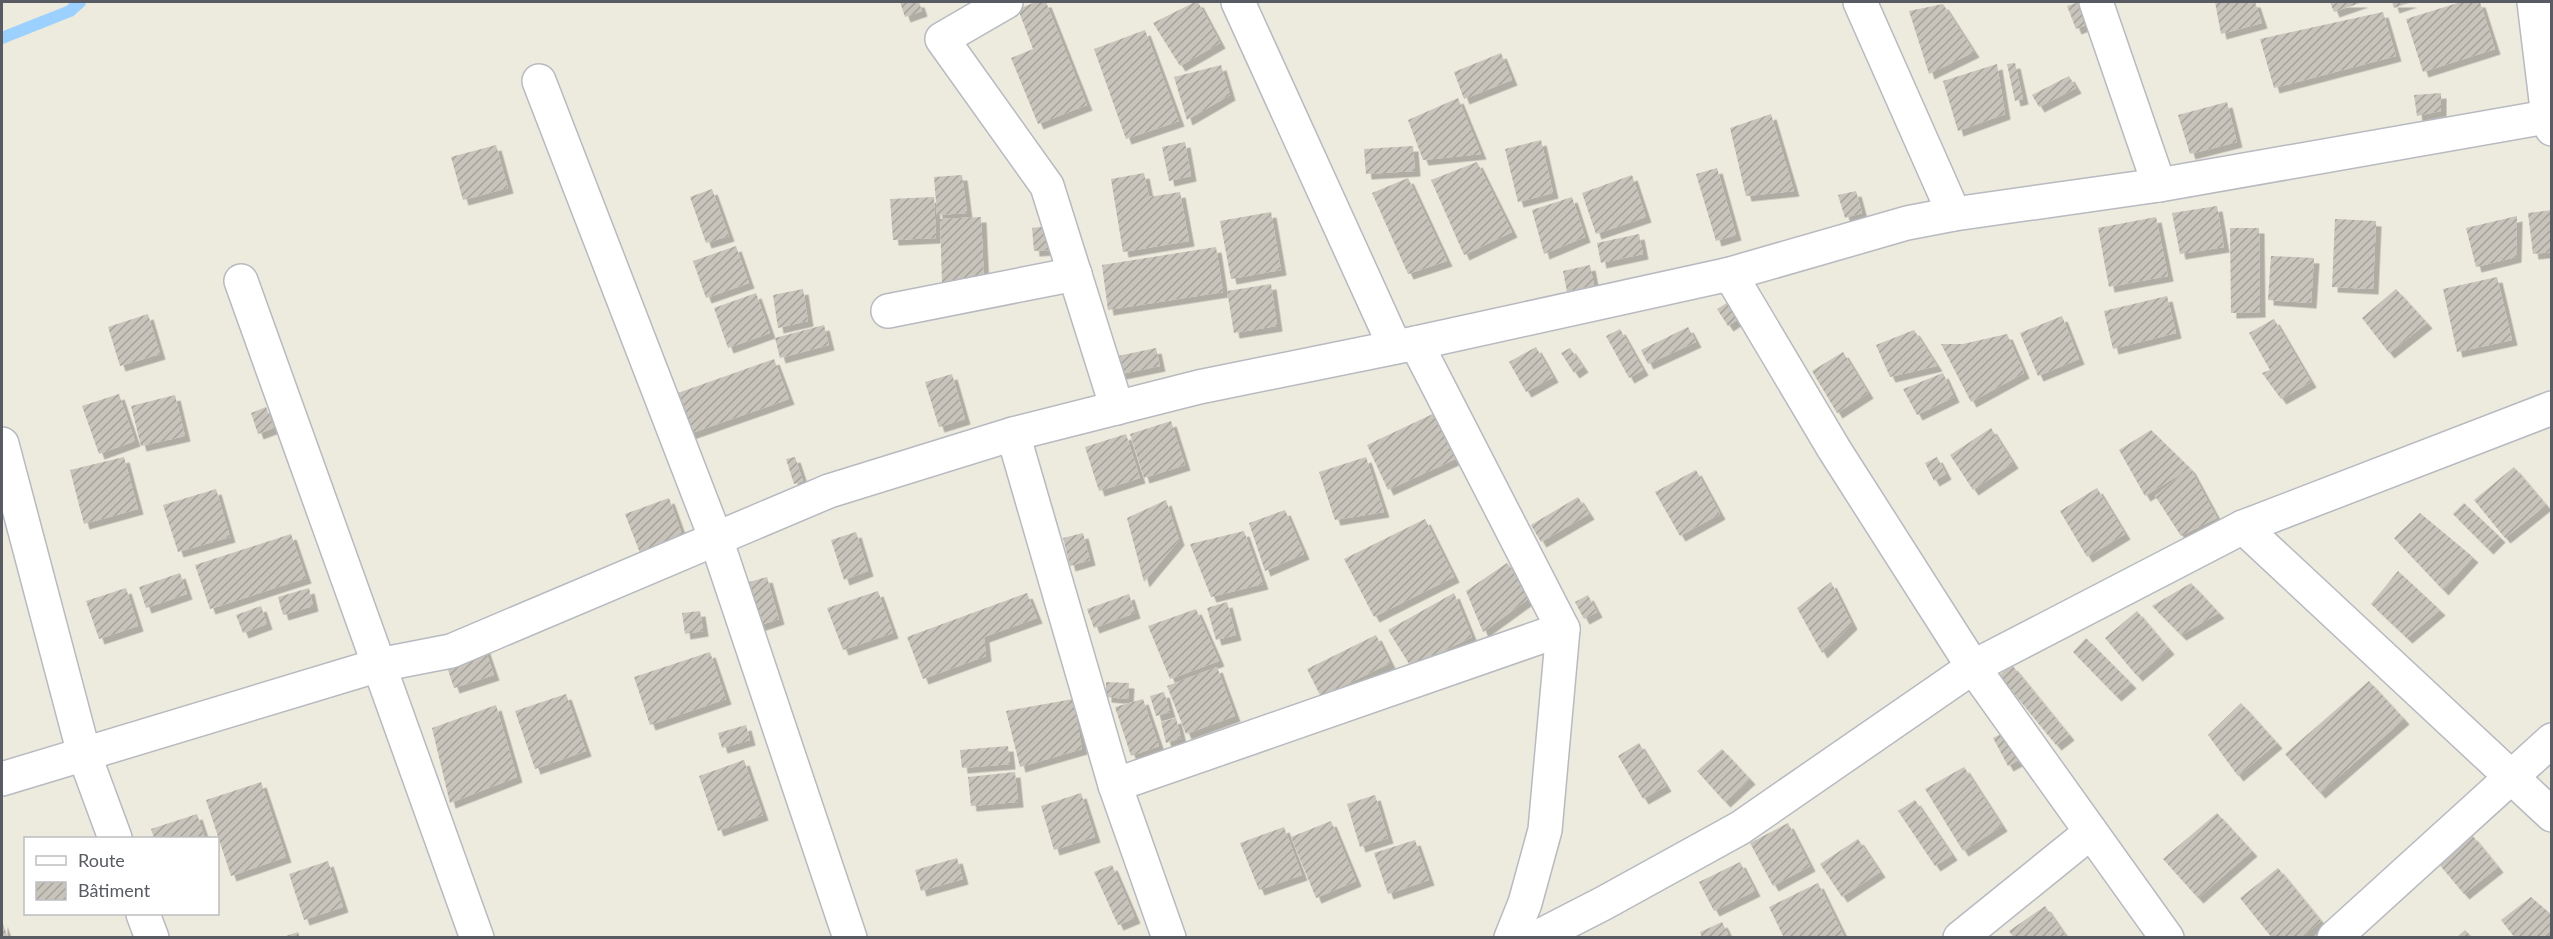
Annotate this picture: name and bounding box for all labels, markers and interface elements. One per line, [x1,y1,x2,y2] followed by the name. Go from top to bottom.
[24,837,219,915] legend
[78,849,125,871] text: Route
[78,879,151,901] text: Bâtiment

